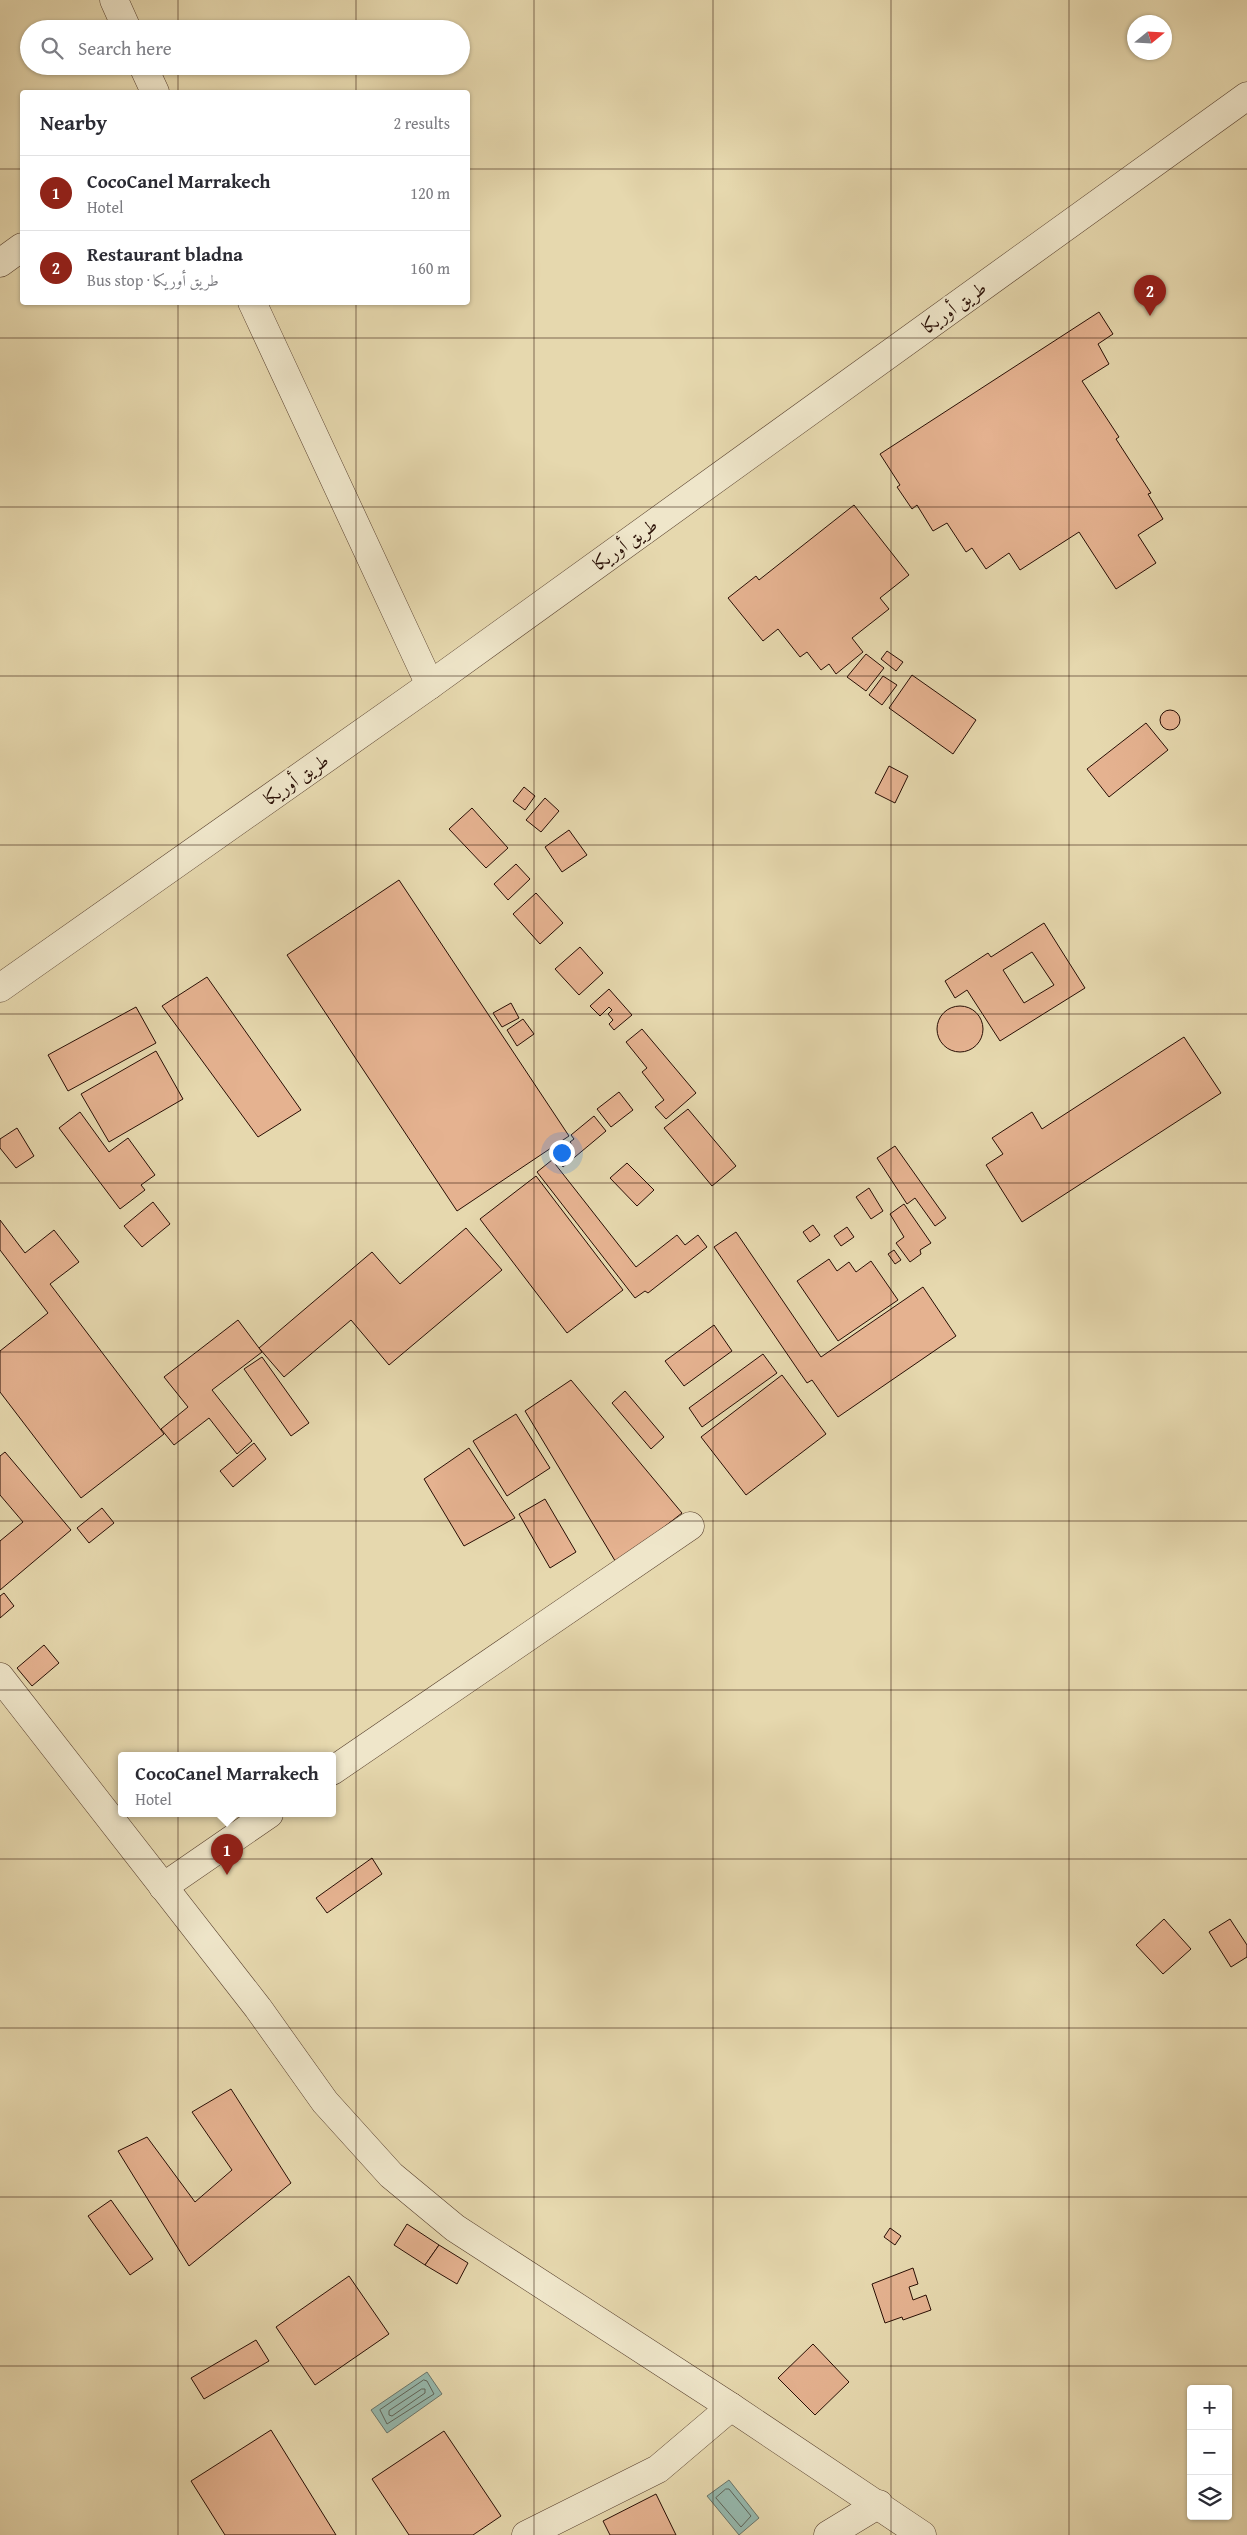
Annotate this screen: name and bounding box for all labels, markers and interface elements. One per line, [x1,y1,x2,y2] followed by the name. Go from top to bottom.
[1127,15,1172,60] north arrow
[20,20,470,75] search box
[38,34,66,62] icon: search
[78,34,172,62] text: Search here
[40,107,107,138] text: Nearby
[393,111,450,135] text: 2 results
[87,167,270,195] text: CocoCanel Marrakech
[52,181,60,205] text: 1
[410,181,450,205] text: 120 m
[87,195,123,219] text: Hotel
[87,240,243,268] text: Restaurant bladna
[52,256,60,280] text: 2
[410,256,450,280] text: 160 m
[87,268,219,292] text: Bus stop · طريق أوريكا
[916,274,992,340] street label: طريق أوريكا
[1134,275,1166,316] pin: 2
[587,511,663,577] street label: طريق أوريكا
[258,747,334,811] street label: طريق أوريكا
[549,1140,575,1166] your location
[118,1752,336,1817] popup
[135,1759,319,1787] text: CocoCanel Marrakech
[135,1787,172,1811] text: Hotel
[211,1834,243,1875] pin: 1
[1187,2385,1232,2520] map controls
[1187,2385,1232,2430] button: +
[1187,2430,1232,2475] button: −
[1187,2475,1232,2520] button: layers

